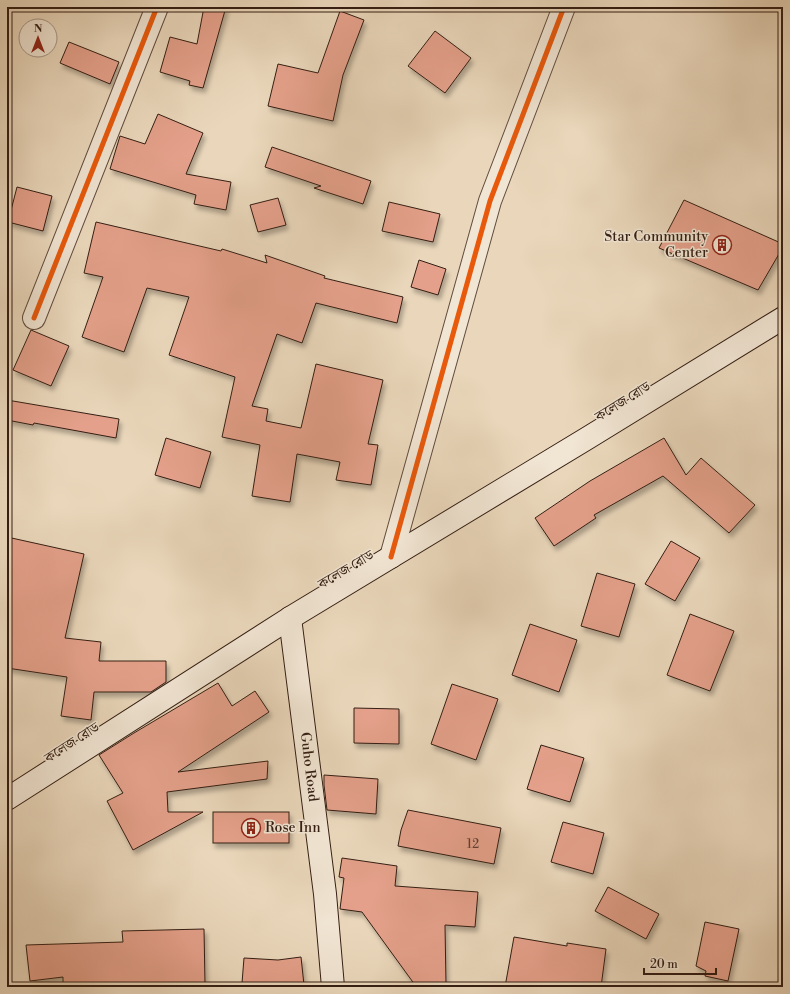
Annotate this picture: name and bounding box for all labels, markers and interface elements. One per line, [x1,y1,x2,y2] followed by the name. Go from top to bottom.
[18,18,58,58] north arrow
[34,22,43,36] text: N
[604,228,708,262] place label: Star Community Center
[711,234,733,256] building icon: Star Community Center
[591,377,655,427] street label: কলেজ রোড
[314,546,378,594] street label: কলেজ রোড
[40,718,104,768] street label: কলেজ রোড
[296,731,322,803] street label: Guho Road
[240,817,262,839] building icon: Rose Inn
[265,819,321,837] place label: Rose Inn
[467,837,479,852] house number: 12
[644,950,716,976] scale bar
[650,957,678,972] text: 20 m

